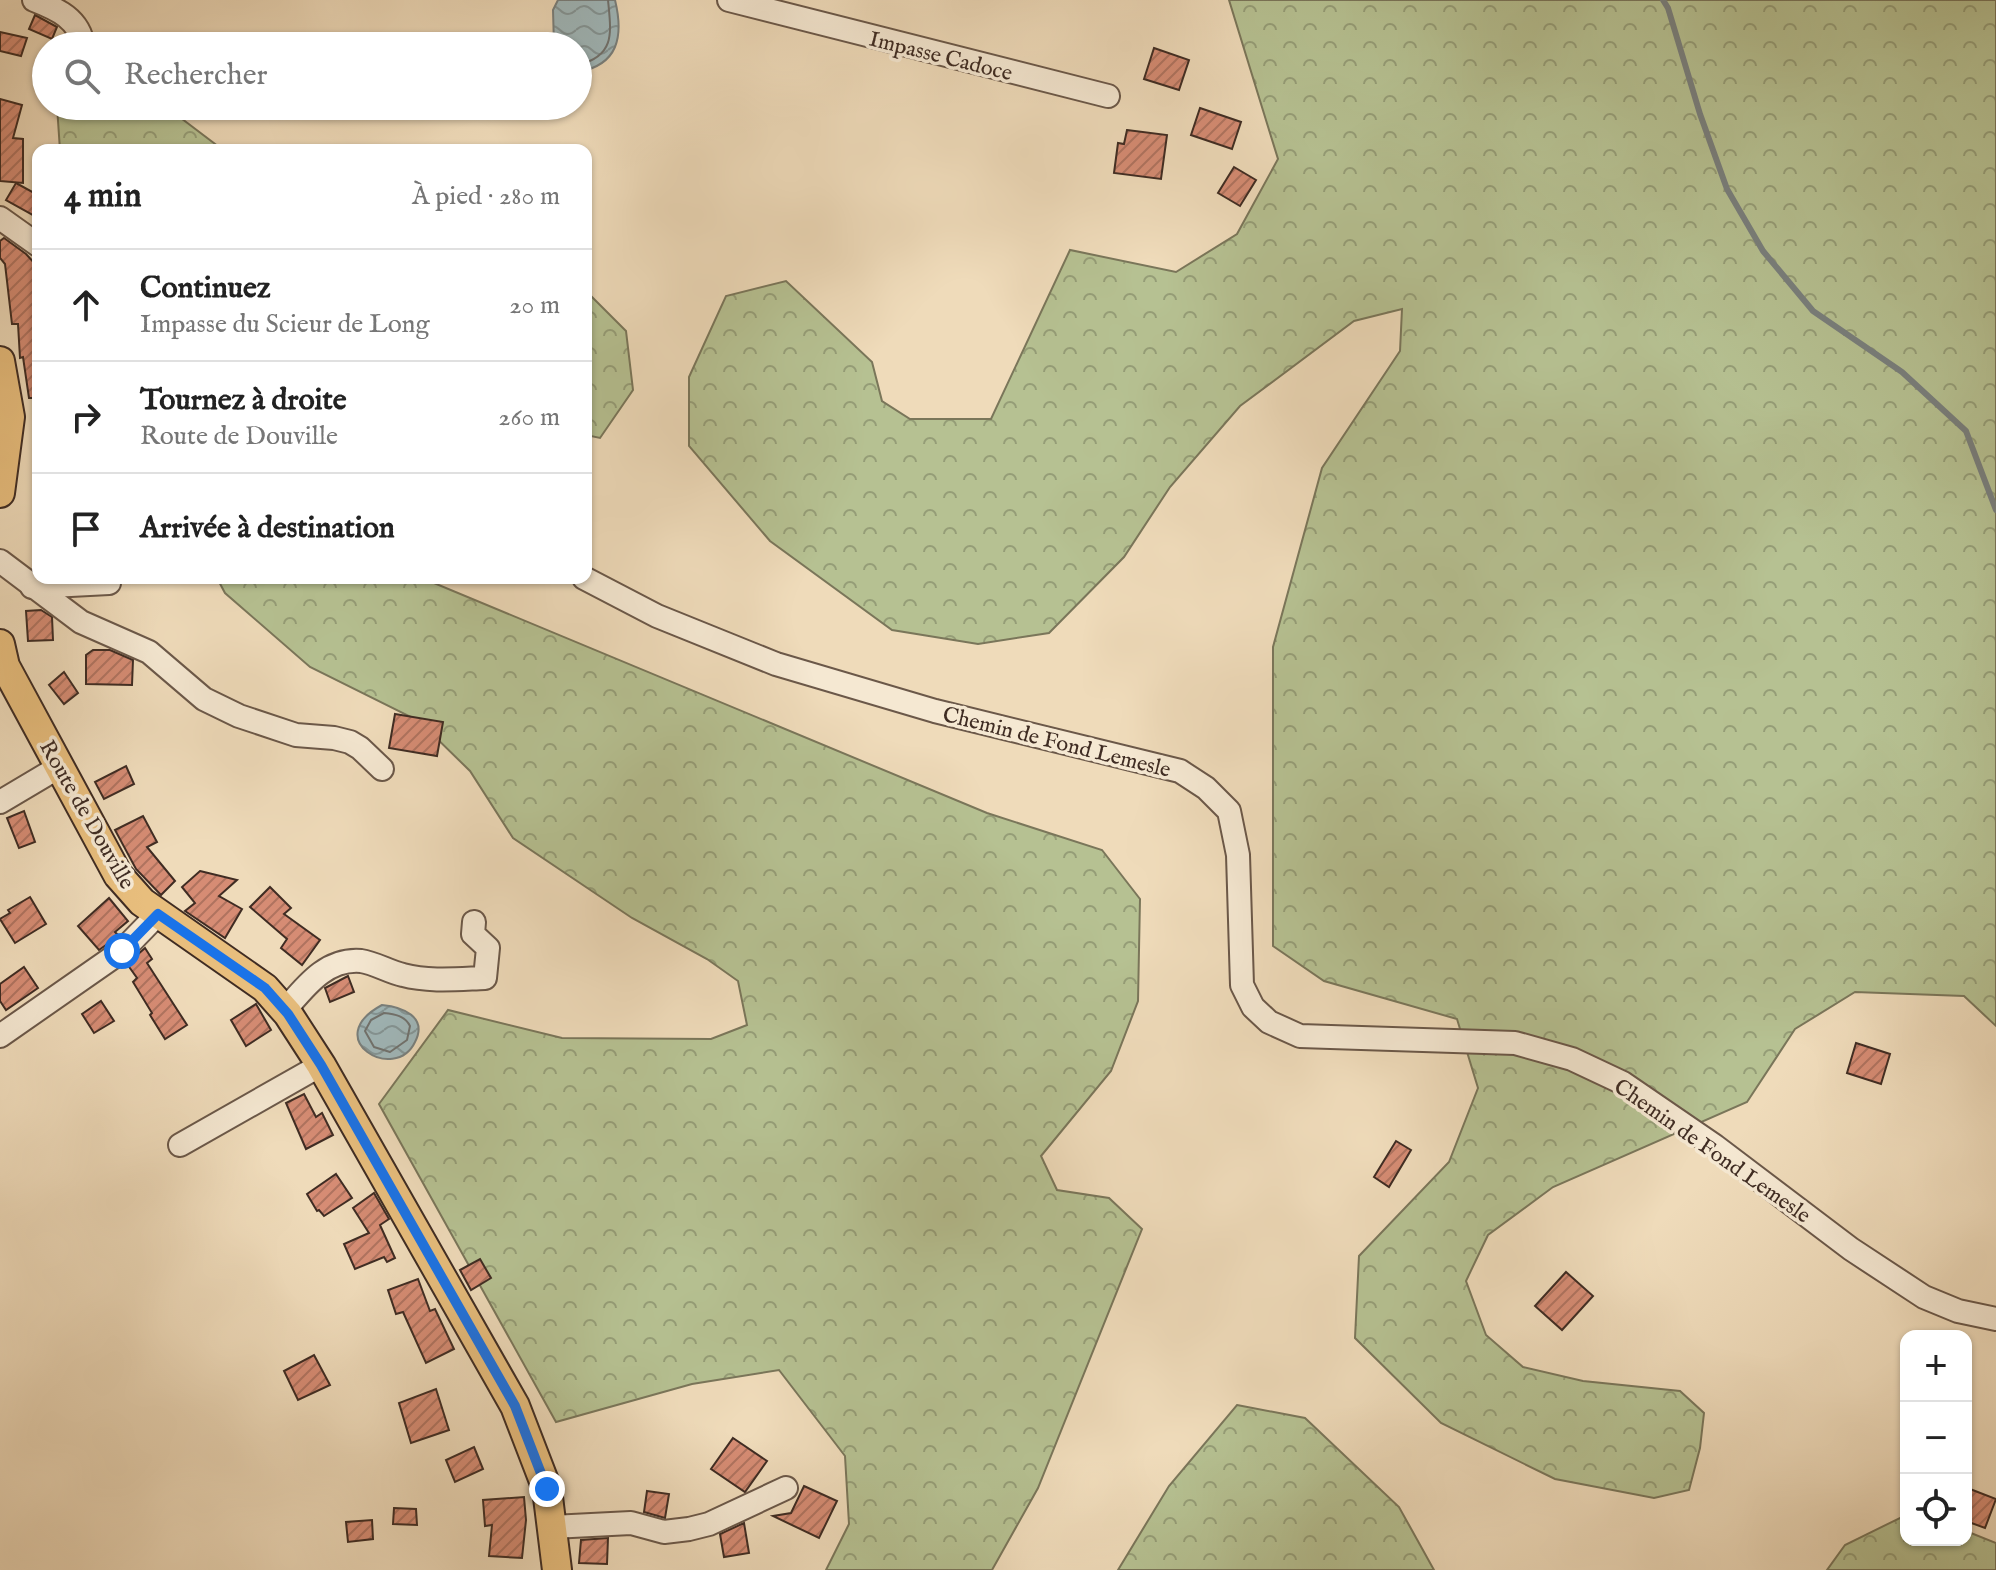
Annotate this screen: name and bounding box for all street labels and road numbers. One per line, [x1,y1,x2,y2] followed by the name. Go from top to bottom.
[866,26,1015,88] street label: Impasse Cadoce
[940,701,1173,785] street label: Chemin de Fond Lemesle
[32,735,140,895] street label: Route de Douville
[1608,1073,1816,1230] street label: Chemin de Fond Lemesle

